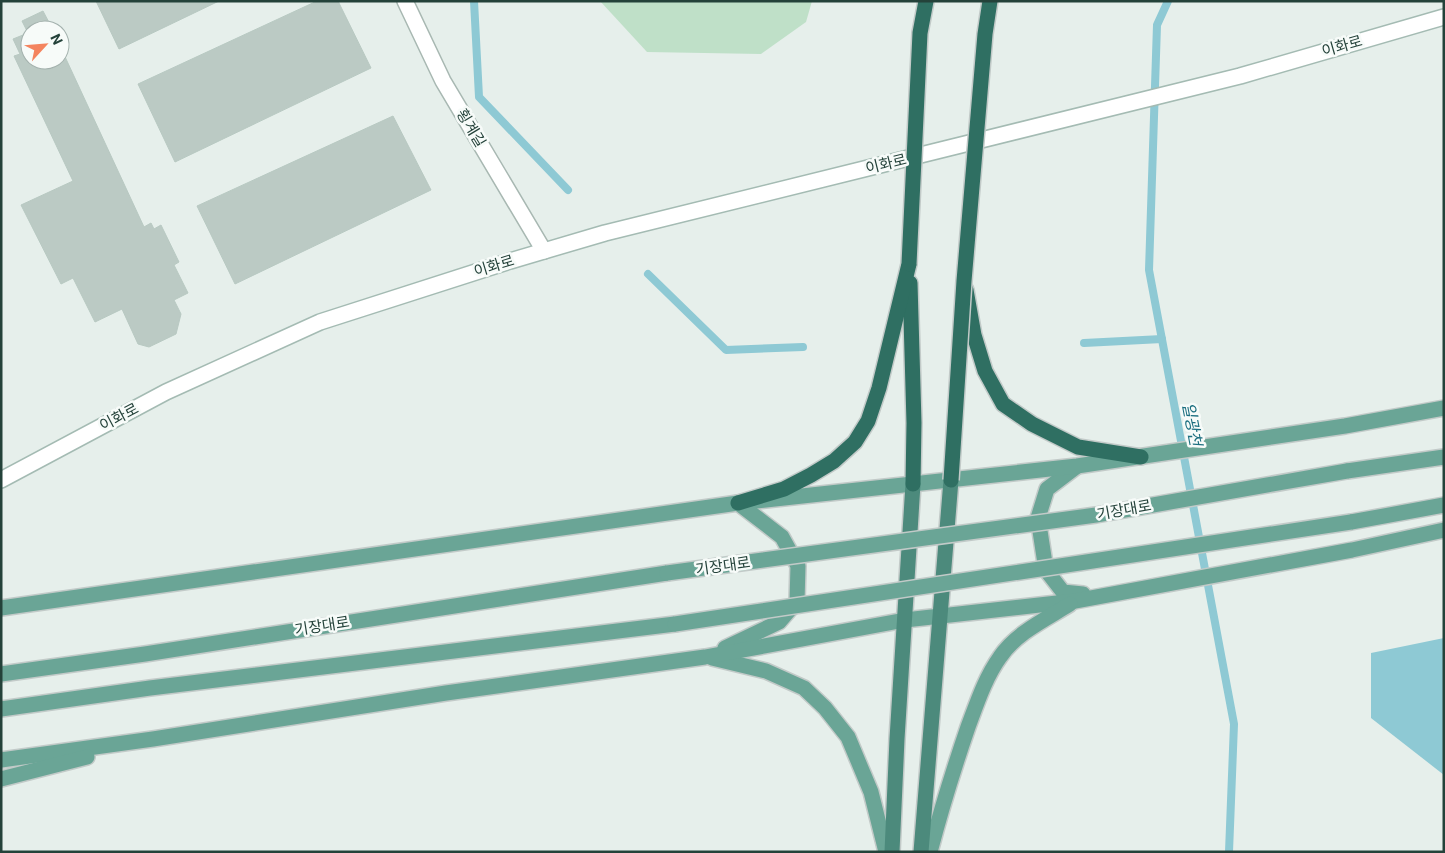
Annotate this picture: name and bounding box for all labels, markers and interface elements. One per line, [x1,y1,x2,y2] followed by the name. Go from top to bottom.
[20,20,70,70] north arrow
[47,31,66,47] text: N
[1320,32,1364,60] street label: 이화로
[453,106,489,150] street label: 횡계길
[864,150,908,178] street label: 이화로
[472,251,516,281] street label: 이화로
[96,399,142,435] street label: 이화로
[1178,401,1206,450] water label: 일광천
[1095,496,1153,524] street label: 기장대로
[694,553,752,579] street label: 기장대로
[293,613,351,639] street label: 기장대로

